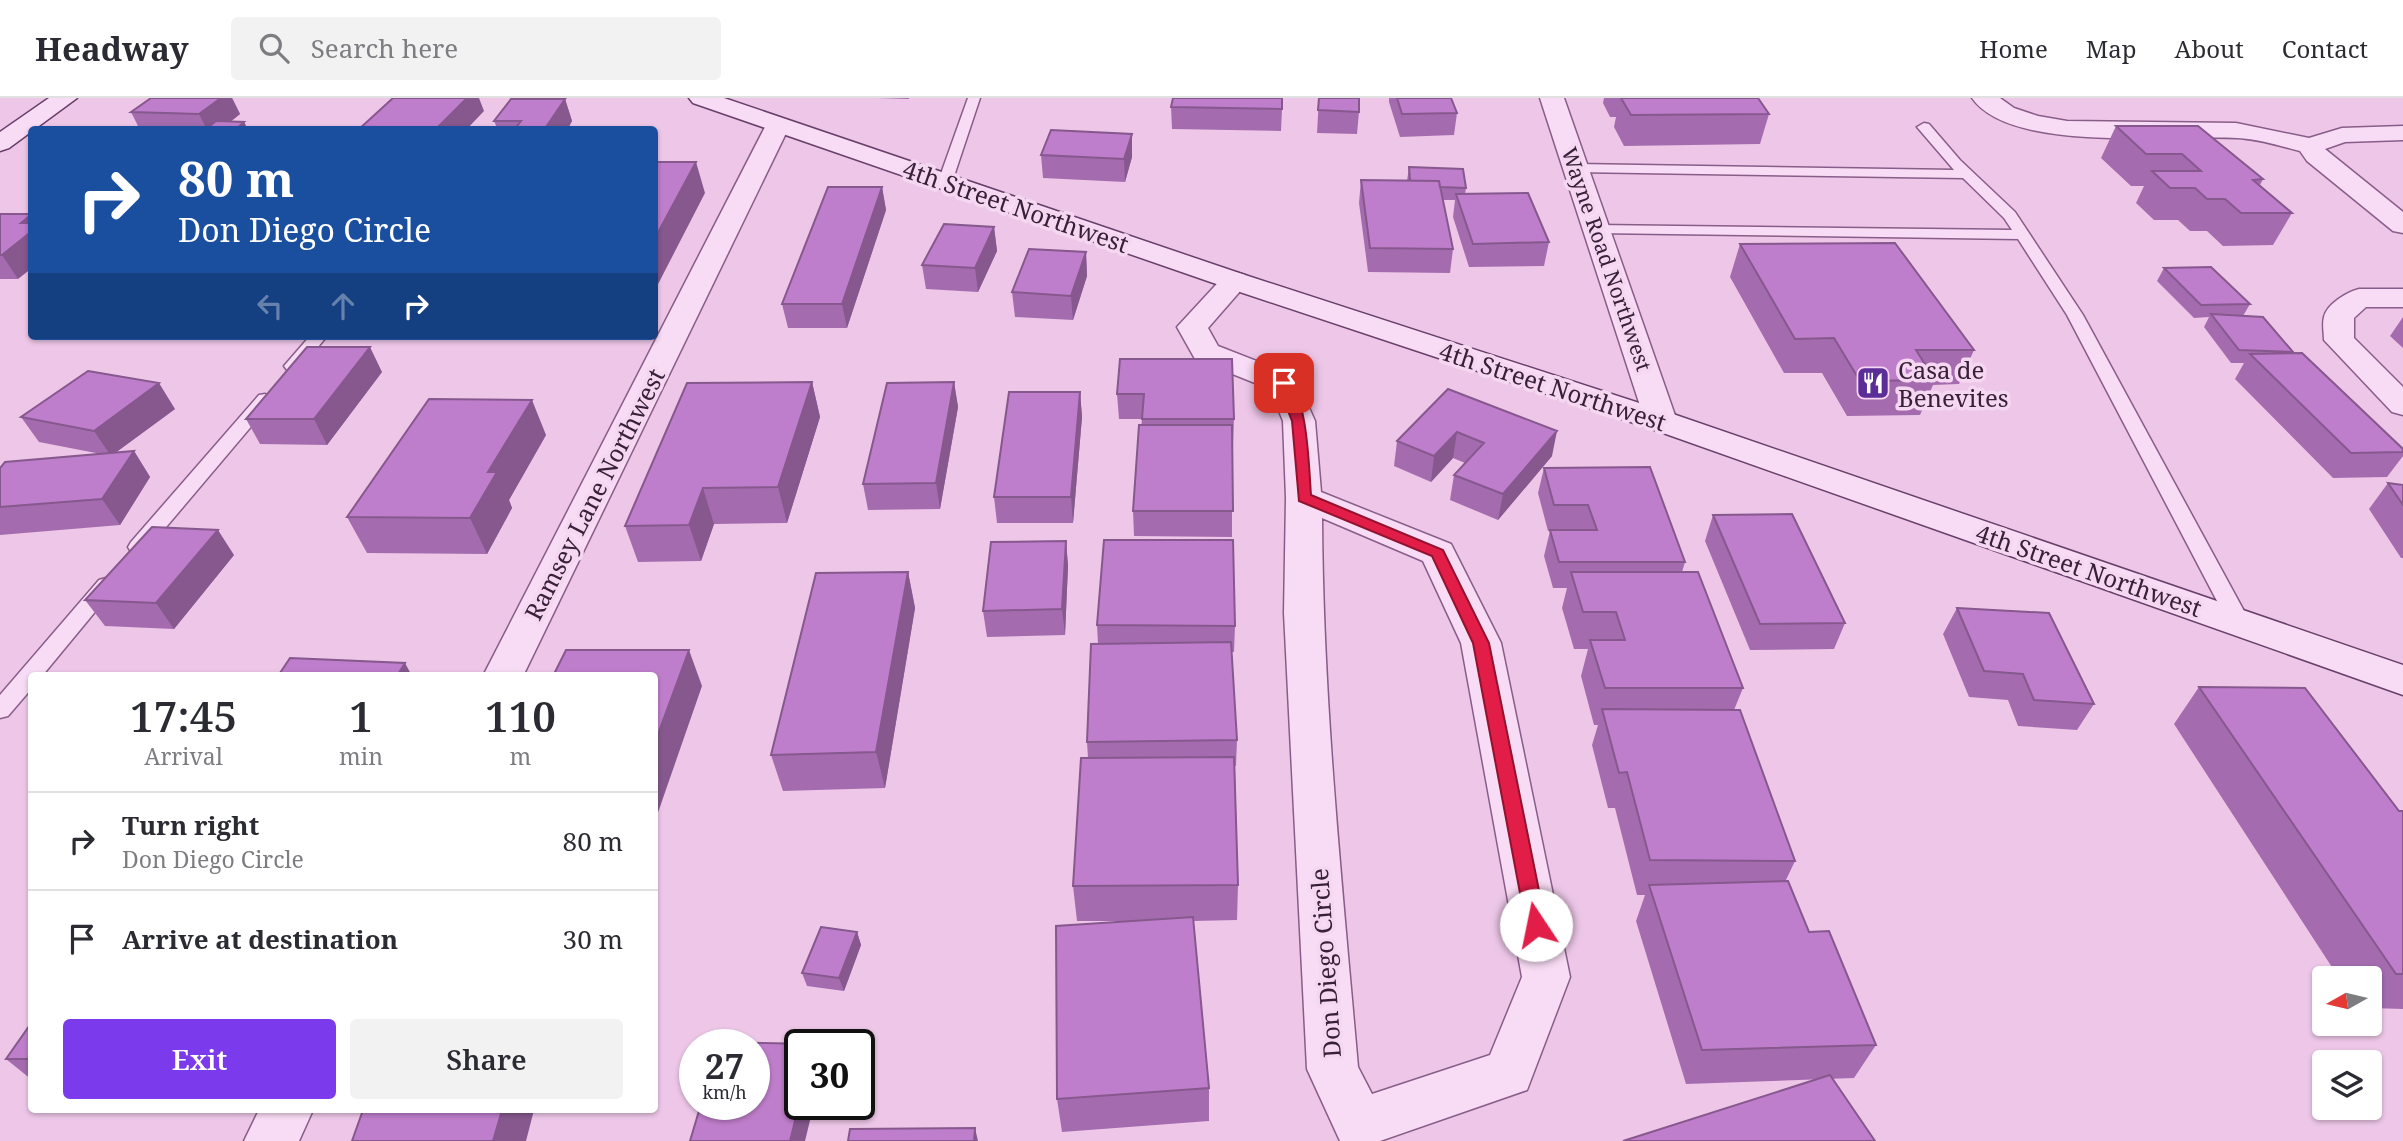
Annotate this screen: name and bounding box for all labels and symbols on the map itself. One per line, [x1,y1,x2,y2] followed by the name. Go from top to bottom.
[1555,143,1659,375] street label: Wayne Road Northwest
[899,152,1133,260] street label: 4th Street Northwest
[1435,334,1671,438] street label: 4th Street Northwest
[1254,353,1314,413] pin
[1898,353,2009,414] place label: Casa de Benevites
[516,362,672,626] street label: Ramsey Lane Northwest
[1854,364,1892,402] restaurant icon: Casa de Benevites
[1972,516,2206,624] street label: 4th Street Northwest
[1302,867,1348,1059] street label: Don Diego Circle
[1499,888,1573,962] position arrow
[2312,966,2382,1036] north arrow
[784,1029,875,1120] speed limit sign: 30

